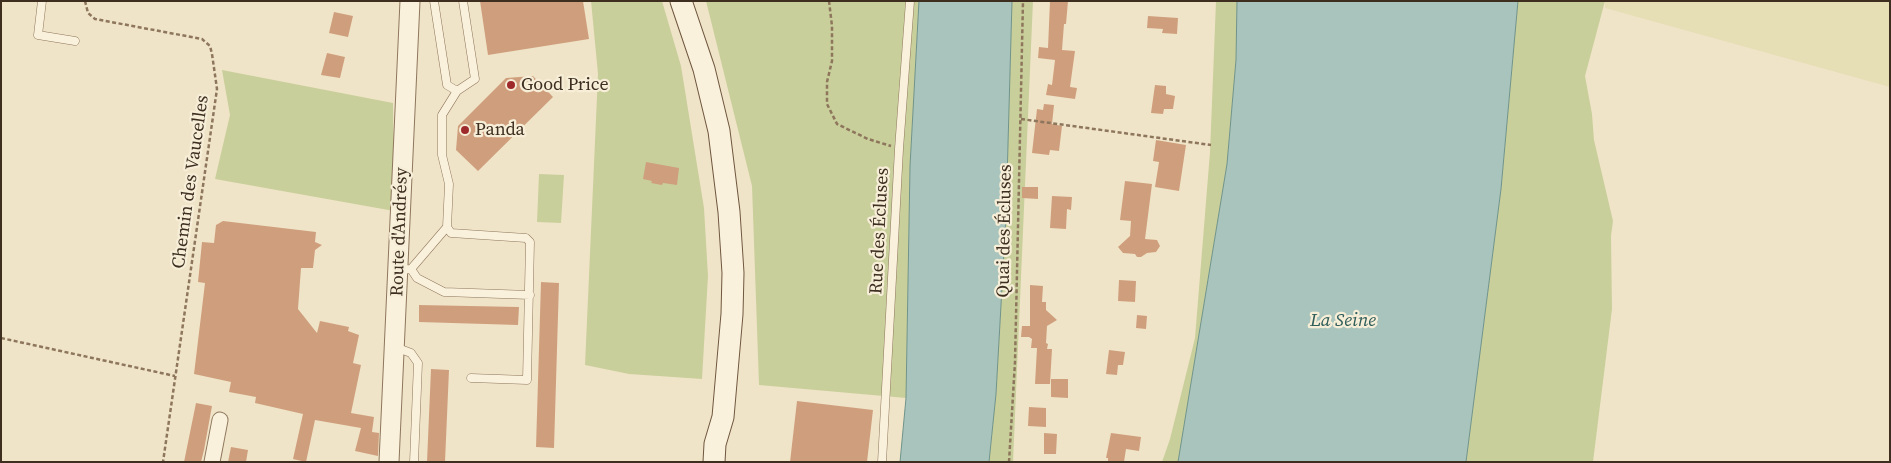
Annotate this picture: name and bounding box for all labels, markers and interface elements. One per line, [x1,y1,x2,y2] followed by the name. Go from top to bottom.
[521,74,609,96] place label: Good Price
[505,79,517,91] marker: Good Price
[168,94,214,270] street label: Chemin des Vaucelles
[475,119,525,141] place label: Panda
[459,124,471,136] marker: Panda
[993,164,1017,298] street label: Quai des Écluses
[387,167,413,297] street label: Route d'Andrésy
[866,167,894,295] street label: Rue des Écluses
[1310,310,1376,332] water label: La Seine

